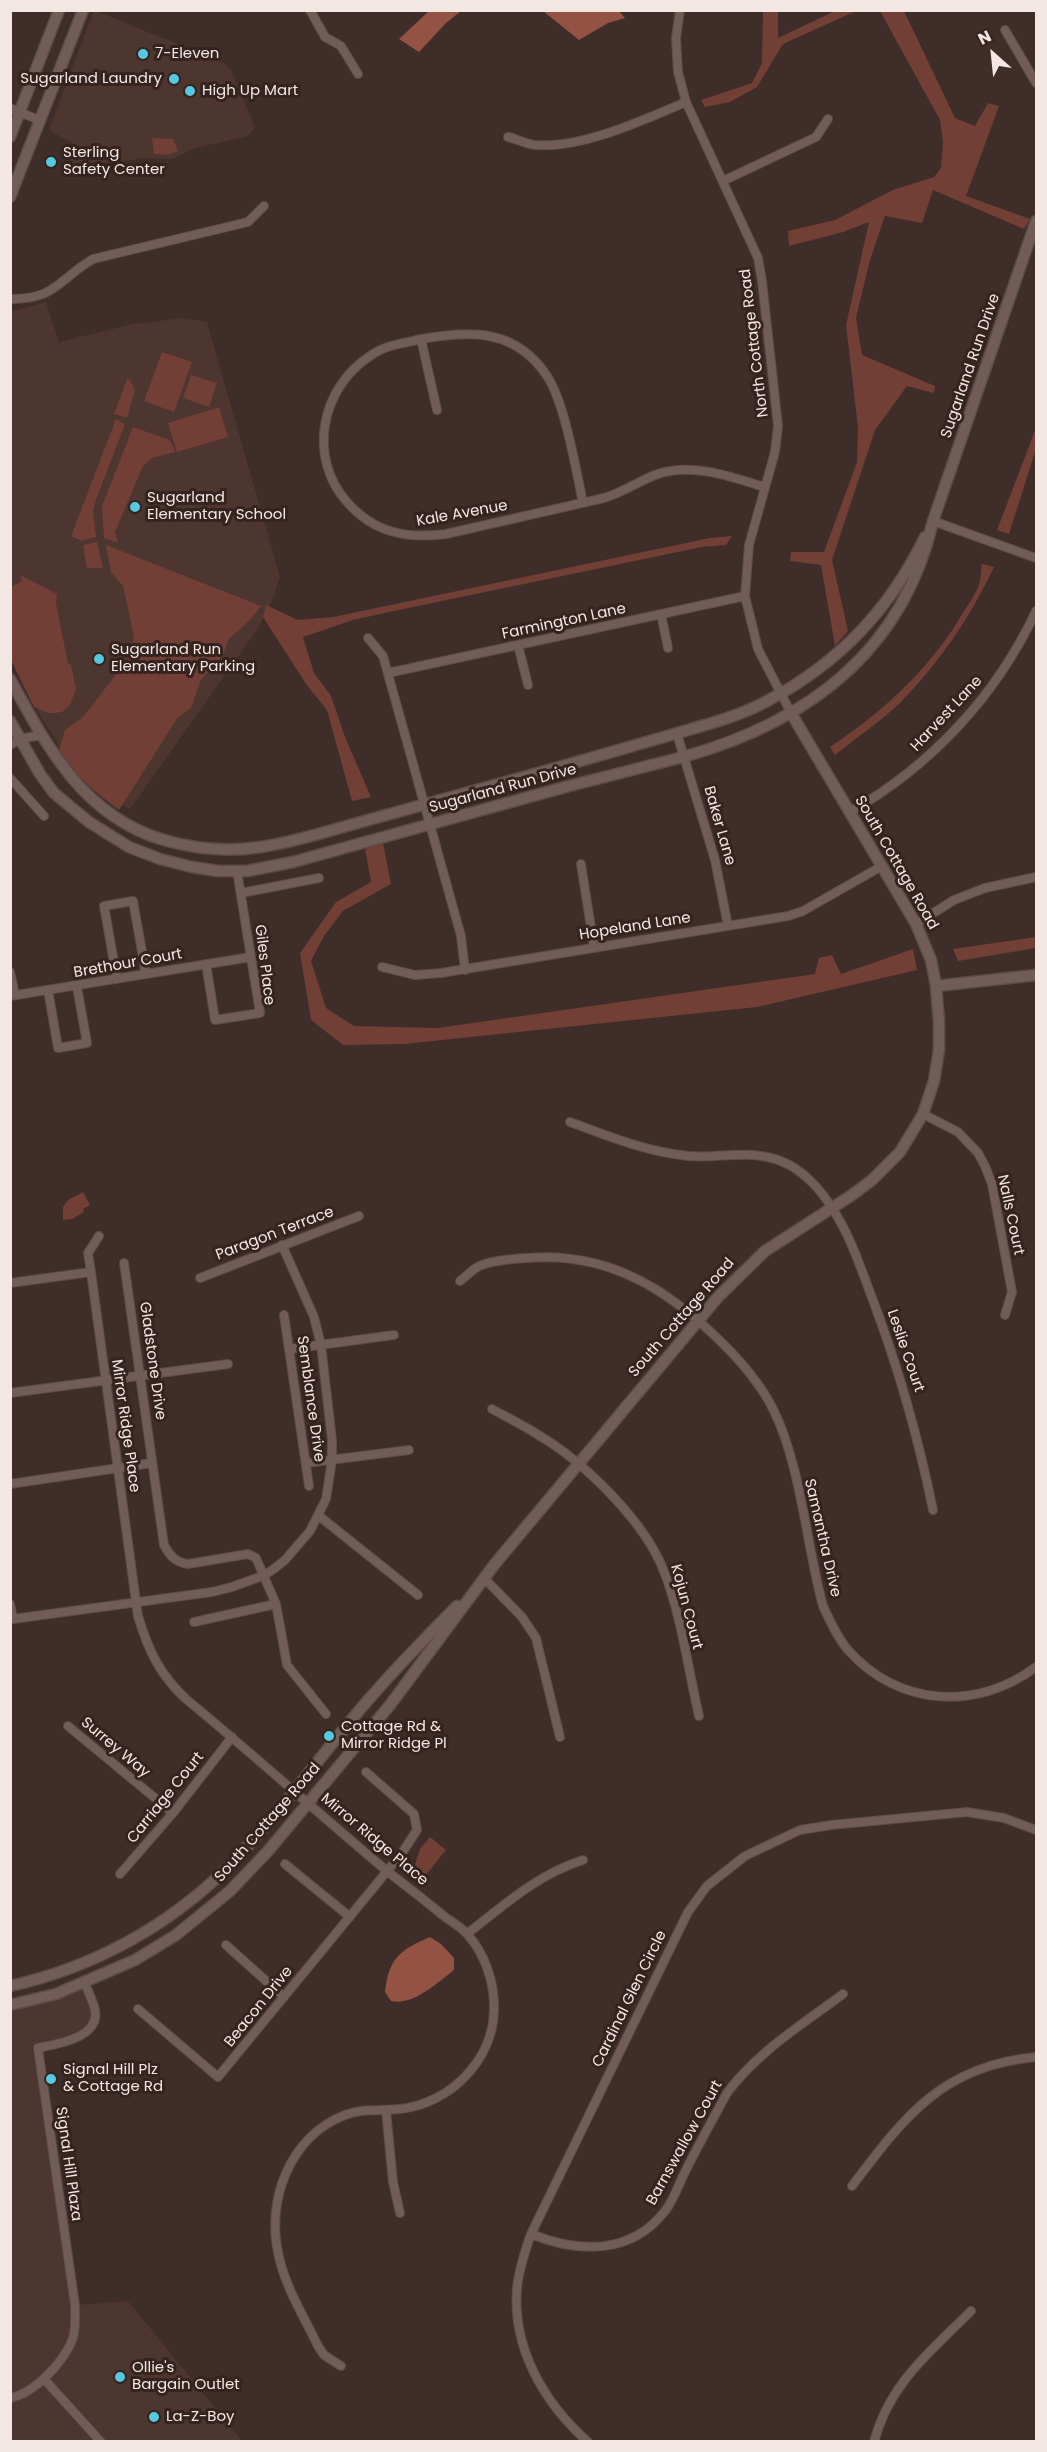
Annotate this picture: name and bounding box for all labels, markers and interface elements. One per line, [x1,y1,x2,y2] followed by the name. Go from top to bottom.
[963,24,1023,84] north arrow
[974,25,995,51] text: N
[155,45,219,63] place label: 7-Eleven
[136,47,150,61] marker: 7-Eleven
[20,70,162,88] place label: Sugarland Laundry
[167,72,181,86] marker: Sugarland Laundry
[202,82,298,100] place label: High Up Mart
[183,84,197,98] marker: High Up Mart
[63,144,165,179] place label: Sterling Safety Center
[44,155,58,169] marker: Sterling Safety Center
[737,268,773,418] street label: North Cottage Road
[938,291,1004,441] street label: Sugarland Run Drive
[147,489,286,524] place label: Sugarland Elementary School
[415,497,509,531] street label: Kale Avenue
[128,500,142,514] marker: Sugarland Elementary School
[500,600,628,644] street label: Farmington Lane
[111,641,255,676] place label: Sugarland Run Elementary Parking
[92,652,106,666] marker: Sugarland Run Elementary Parking
[907,673,987,755] street label: Harvest Lane
[427,761,579,817] street label: Sugarland Run Drive
[699,784,739,868] street label: Baker Lane
[850,793,942,933] street label: South Cottage Road
[578,909,692,945] street label: Hopeland Lane
[250,924,278,1006] street label: Giles Place
[72,946,184,982] street label: Brethour Court
[993,1173,1027,1257] street label: Nalls Court
[213,1203,337,1265] street label: Paragon Terrace
[625,1255,739,1381] street label: South Cottage Road
[135,1301,169,1421] street label: Gladstone Drive
[882,1307,928,1395] street label: Leslie Court
[292,1335,328,1463] street label: Semblance Drive
[107,1358,143,1494] street label: Mirror Ridge Place
[800,1477,844,1599] street label: Samantha Drive
[666,1562,706,1652] street label: Kojun Court
[77,1714,153,1782] street label: Surrey Way
[341,1718,447,1753] place label: Cottage Rd & Mirror Ridge Pl
[322,1729,336,1743] marker: Cottage Rd & Mirror Ridge Pl
[124,1749,208,1847] street label: Carriage Court
[211,1760,325,1886] street label: South Cottage Road
[317,1790,431,1890] street label: Mirror Ridge Place
[589,1928,671,2070] street label: Cardinal Glen Circle
[221,1963,297,2051] street label: Beacon Drive
[63,2061,163,2096] place label: Signal Hill Plz & Cottage Rd
[44,2072,58,2086] marker: Signal Hill Plz & Cottage Rd
[643,2077,727,2209] street label: Barnswallow Court
[51,2106,85,2222] street label: Signal Hill Plaza
[132,2359,240,2394] place label: Ollie's Bargain Outlet
[113,2370,127,2384] marker: Ollie's Bargain Outlet
[166,2408,235,2426] place label: La-Z-Boy
[147,2410,161,2424] marker: La-Z-Boy

